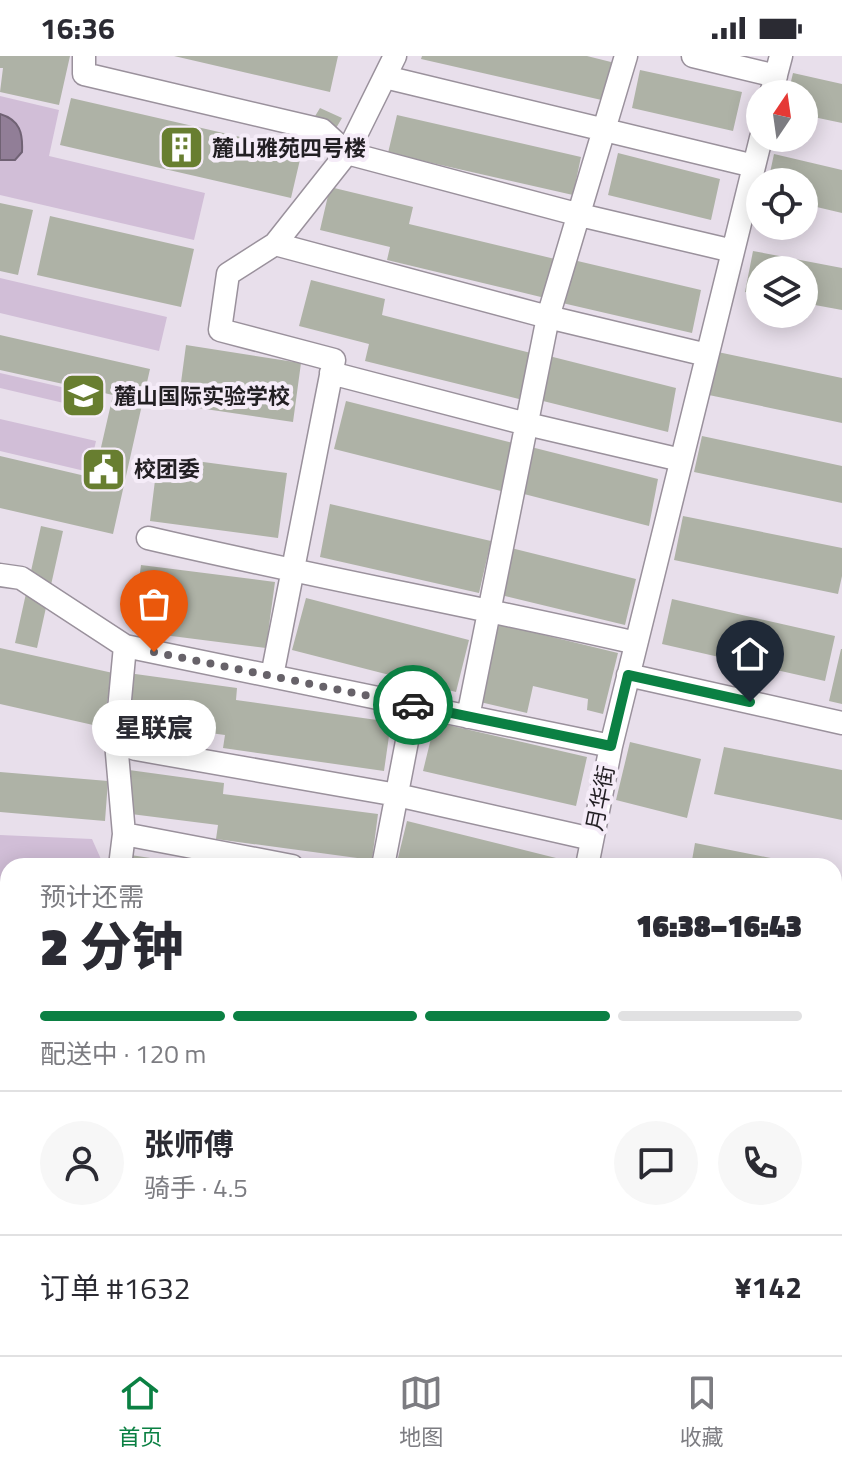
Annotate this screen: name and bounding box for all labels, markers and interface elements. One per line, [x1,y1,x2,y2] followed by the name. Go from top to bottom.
[40,5,115,51] text: 16:36
[746,80,818,152] north arrow
[746,80,818,328] map controls
[157,124,205,172] building icon: 麓山雅苑四号楼
[212,131,366,165] place label: 麓山雅苑四号楼
[746,168,818,240] button: locate
[746,256,818,328] button: layers
[59,372,107,420] school or university icon: 麓山国际实验学校
[114,379,290,413] place label: 麓山国际实验学校
[79,445,127,493] public building icon: 校团委
[134,452,200,486] place label: 校团委
[120,570,188,652] pin
[132,582,176,626] icon: bag
[716,620,784,702] pin
[728,632,772,676] icon: home
[373,665,453,745] courier
[391,683,435,727] icon: car
[92,700,216,756] callout: 星联宸
[115,708,193,747] text: 星联宸
[577,762,623,834] street label: 月华街
[40,877,144,916] text: 预计还需
[636,903,802,949] text: 16:38–16:43
[40,906,184,985] text: 2 分钟
[40,1034,206,1073] text: 配送中 · 120 m
[40,1121,124,1205] button: person
[144,1121,234,1167] text: 张师傅
[614,1121,698,1205] button: chat
[718,1121,802,1205] button: phone
[144,1168,248,1207] text: 骑手 · 4.5
[735,1264,802,1310] text: ¥142
[40,1265,191,1311] text: 订单 #1632
[118,1371,162,1454] tab: 首页
[399,1371,443,1454] tab: 地图
[680,1371,724,1454] tab: 收藏

